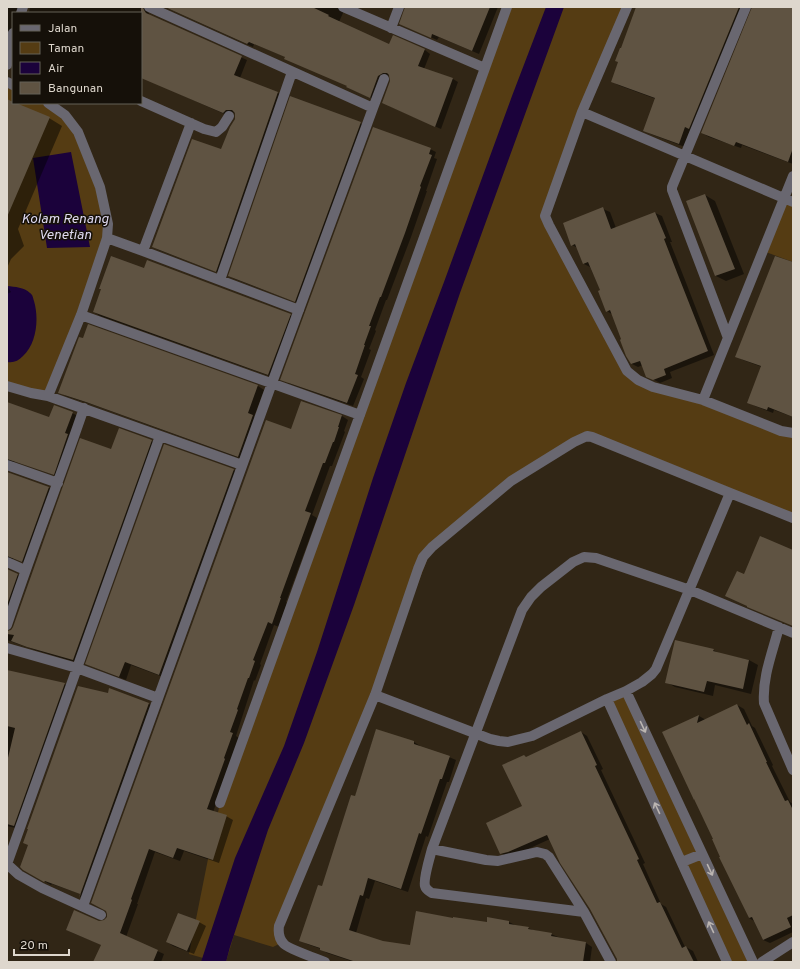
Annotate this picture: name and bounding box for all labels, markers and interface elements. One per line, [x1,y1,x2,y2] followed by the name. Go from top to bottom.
[12,12,142,104] legend
[48,21,77,37] text: Jalan
[48,41,84,57] text: Taman
[48,61,64,77] text: Air
[48,81,103,97] text: Bangunan
[21,211,109,244] water label: Kolam Renang Venetian
[640,720,647,732] one-way arrow
[653,803,660,815] one-way arrow
[707,863,714,875] one-way arrow
[707,921,714,933] one-way arrow
[14,931,69,957] scale bar
[20,938,48,954] text: 20 m

